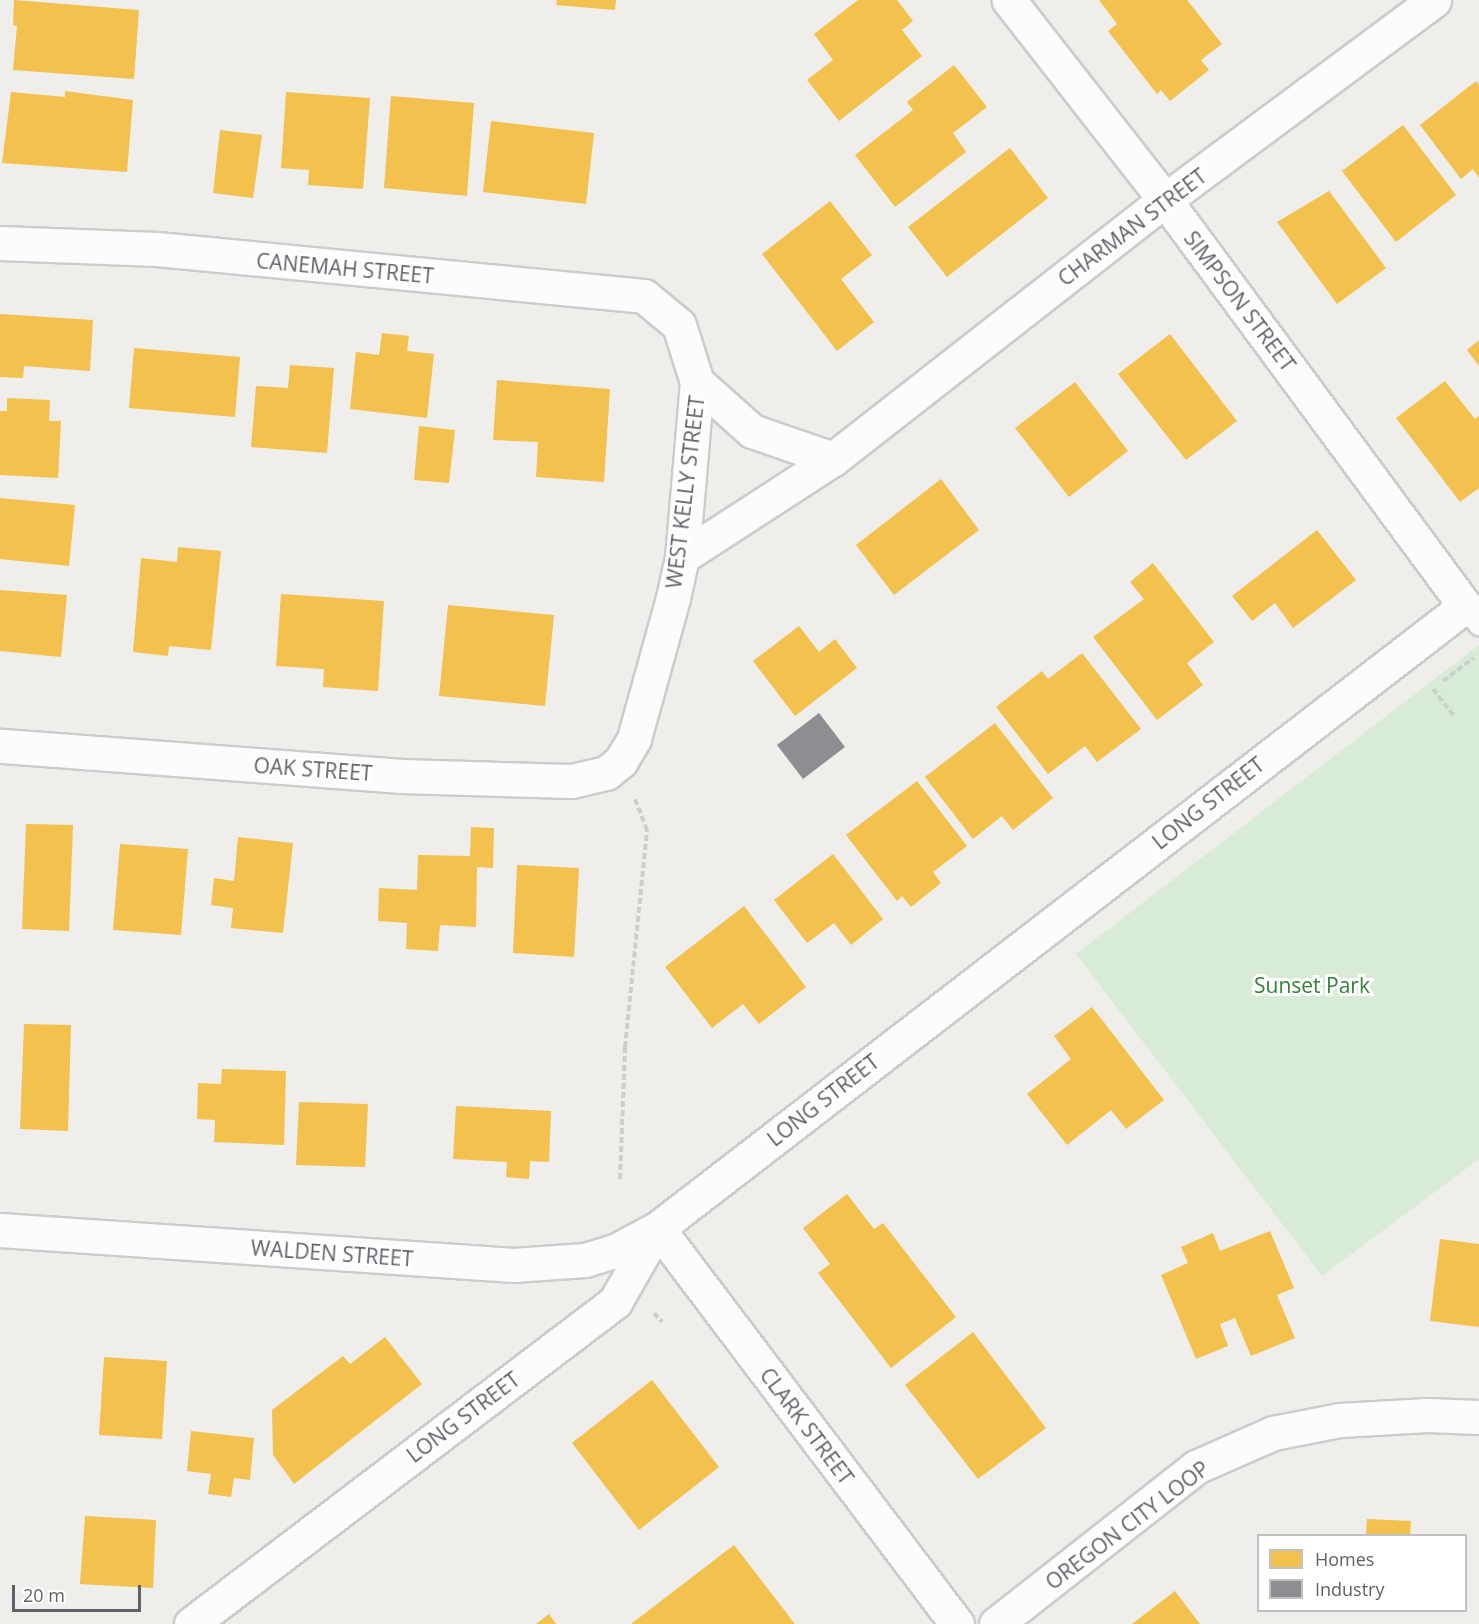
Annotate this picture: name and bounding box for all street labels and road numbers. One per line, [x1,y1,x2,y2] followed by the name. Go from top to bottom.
[1053,163,1211,291] street label: CHARMAN STREET
[1179,226,1301,376] street label: SIMPSON STREET
[255,248,435,288] street label: CANEMAH STREET
[661,394,709,590] street label: WEST KELLY STREET
[253,752,373,786] street label: OAK STREET
[1147,752,1269,854] street label: LONG STREET
[762,1049,884,1151] street label: LONG STREET
[250,1235,414,1271] street label: WALDEN STREET
[755,1363,859,1489] street label: CLARK STREET
[402,1366,524,1468] street label: LONG STREET
[1040,1455,1214,1595] street label: OREGON CITY LOOP

